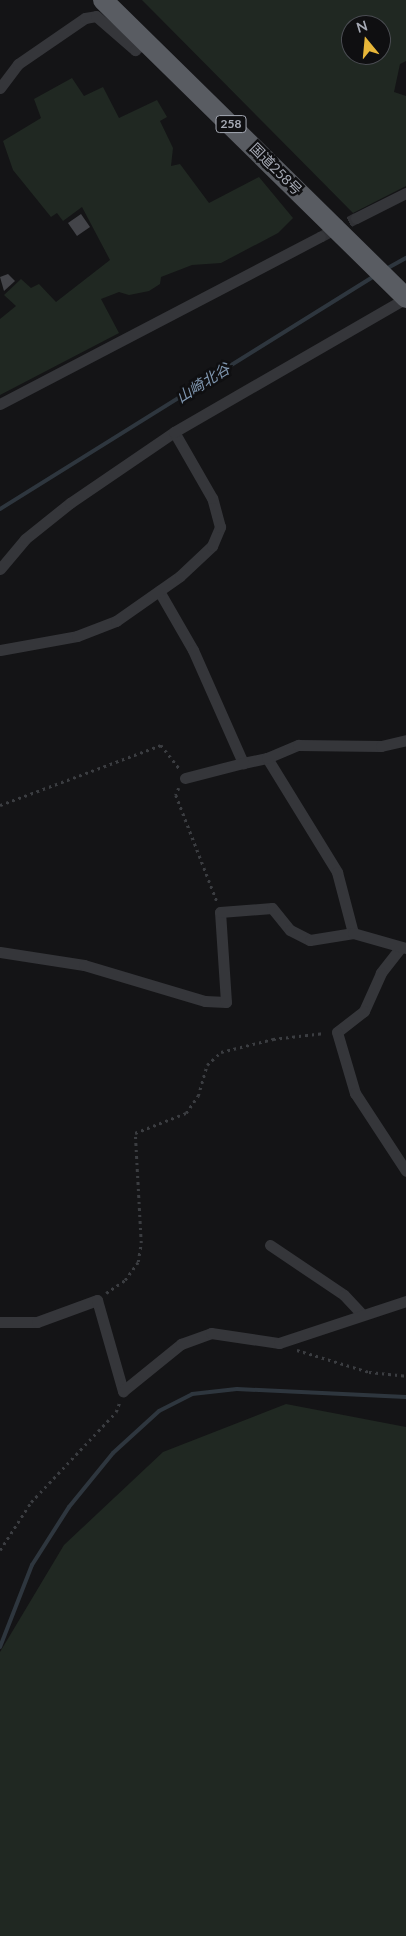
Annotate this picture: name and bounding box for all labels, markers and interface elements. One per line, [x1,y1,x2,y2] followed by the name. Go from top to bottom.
[341,15,391,65] north arrow
[354,16,369,36] text: N
[215,115,247,134] road number: 258
[247,140,305,198] street label: 国道258号
[173,359,233,407] water label: 山崎北谷

